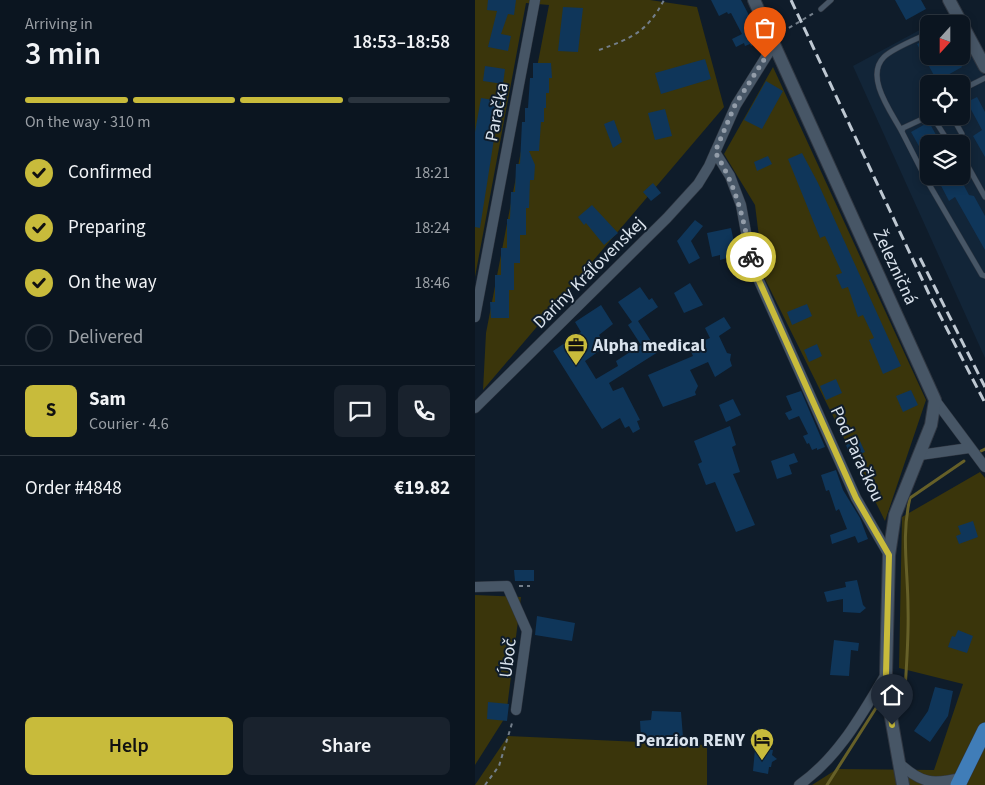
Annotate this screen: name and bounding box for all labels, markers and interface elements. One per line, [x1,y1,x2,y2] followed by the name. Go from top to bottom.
[744,7,786,58] pin
[25,13,93,35] text: Arriving in
[751,14,779,42] icon: bag
[920,15,970,65] north arrow
[920,15,970,185] map controls
[352,29,450,56] text: 18:53–18:58
[25,31,101,77] text: 3 min
[920,75,970,125] button: locate
[479,80,515,144] street label: Paračka
[25,111,150,133] text: On the way · 310 m
[920,135,970,185] button: layers
[25,159,53,187] icon: check
[68,159,152,186] text: Confirmed
[414,162,450,184] text: 18:21
[527,211,651,335] street label: Dariny Kráľovenskej
[25,214,53,242] icon: check
[68,214,146,241] text: Preparing
[414,217,450,239] text: 18:24
[867,225,923,309] street label: Železničná
[726,232,776,282] courier
[737,243,765,271] icon: bike
[25,269,53,297] icon: check
[68,269,157,296] text: On the way
[414,272,450,294] text: 18:46
[68,324,143,351] text: Delivered
[563,332,589,366] office icon: Alpha medical
[592,333,705,358] place label: Alpha medical
[334,385,386,437] button: chat
[398,385,450,437] button: phone
[89,386,126,413] text: Sam
[46,397,56,424] text: S
[824,402,890,506] street label: Pod Paračkou
[89,413,169,435] text: Courier · 4.6
[25,475,122,502] text: Order #4848
[394,475,450,502] text: €19.82
[493,636,523,679] street label: Úboč
[871,674,913,725] pin
[878,681,906,709] icon: home
[25,717,233,775] button: Help
[243,717,450,775] button: Share
[749,727,775,761] hotel icon: Penzion RENY
[636,728,746,753] place label: Penzion RENY

